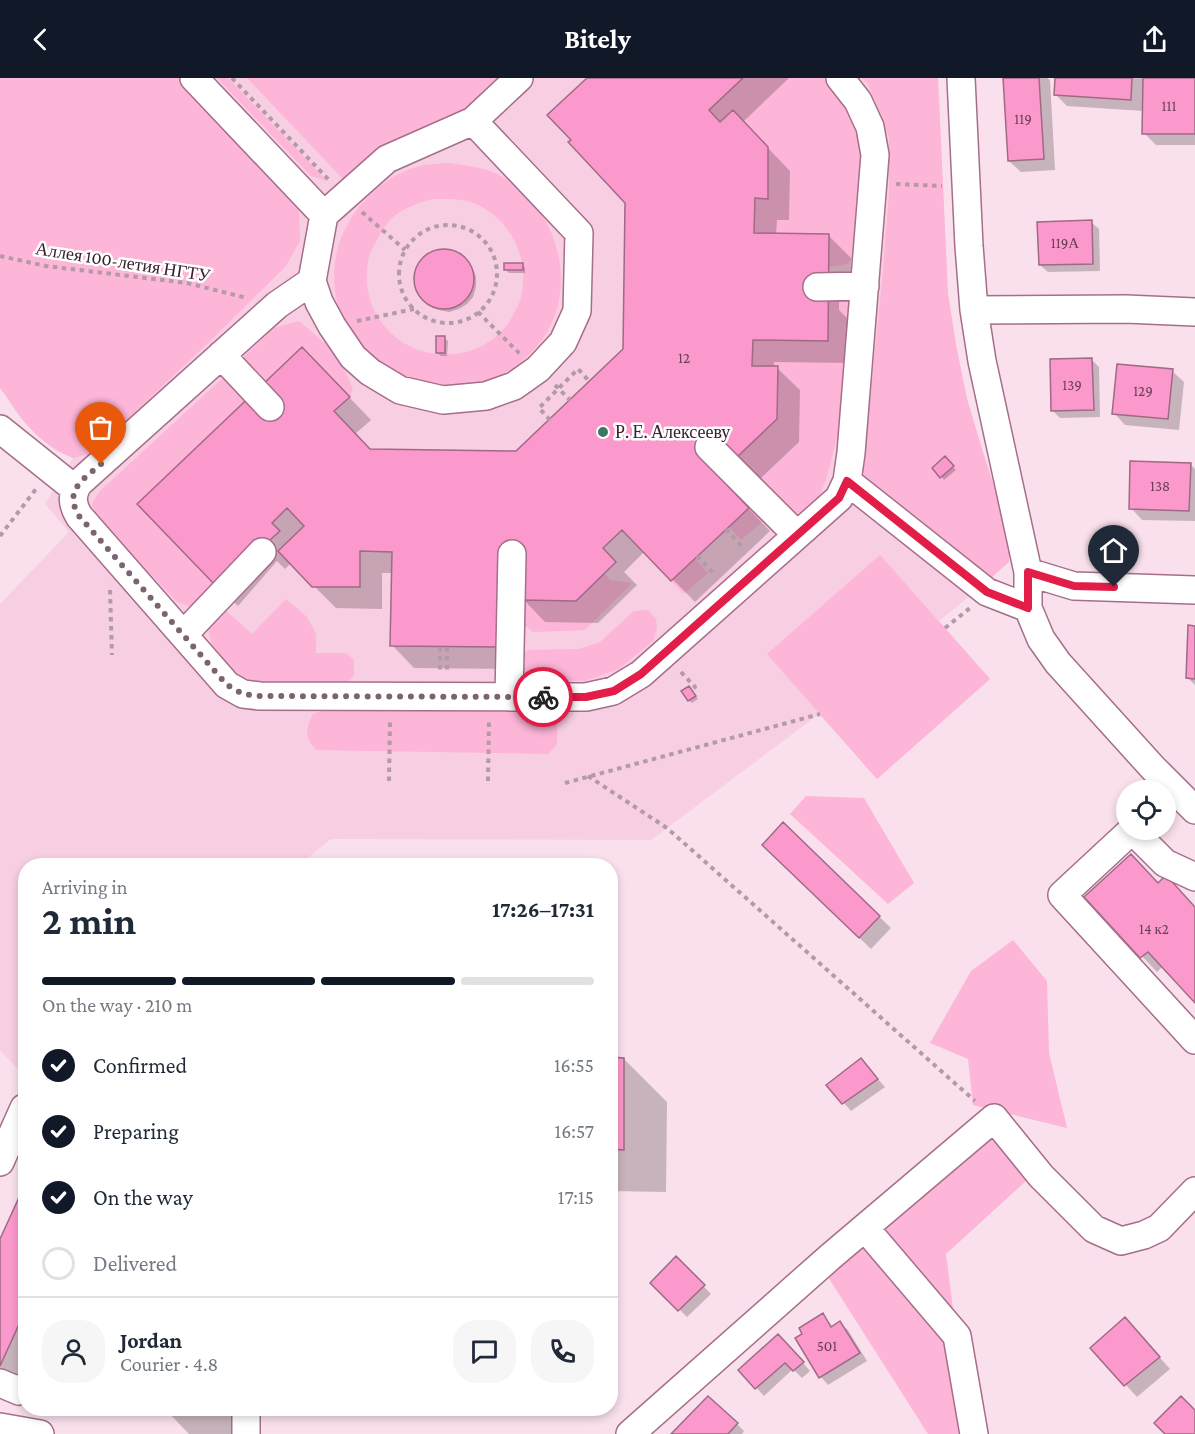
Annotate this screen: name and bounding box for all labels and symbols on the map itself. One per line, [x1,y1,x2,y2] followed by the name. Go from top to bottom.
[1162,98,1176,114] house number: 111
[1014,111,1032,127] house number: 119
[1051,235,1079,251] house number: 119А
[34,238,212,286] street label: Аллея 100-летия НГТУ
[678,350,690,366] house number: 12
[1062,377,1082,393] house number: 139
[1133,383,1153,399] house number: 129
[75,402,126,464] pin
[615,422,730,442] place label: Р. Е. Алексееву
[596,425,610,439] marker: Р. Е. Алексееву
[1150,478,1170,494] house number: 138
[1088,525,1139,587] pin
[513,667,573,727] courier
[1139,921,1169,937] house number: 14 к2
[817,1338,837,1354] house number: 501

